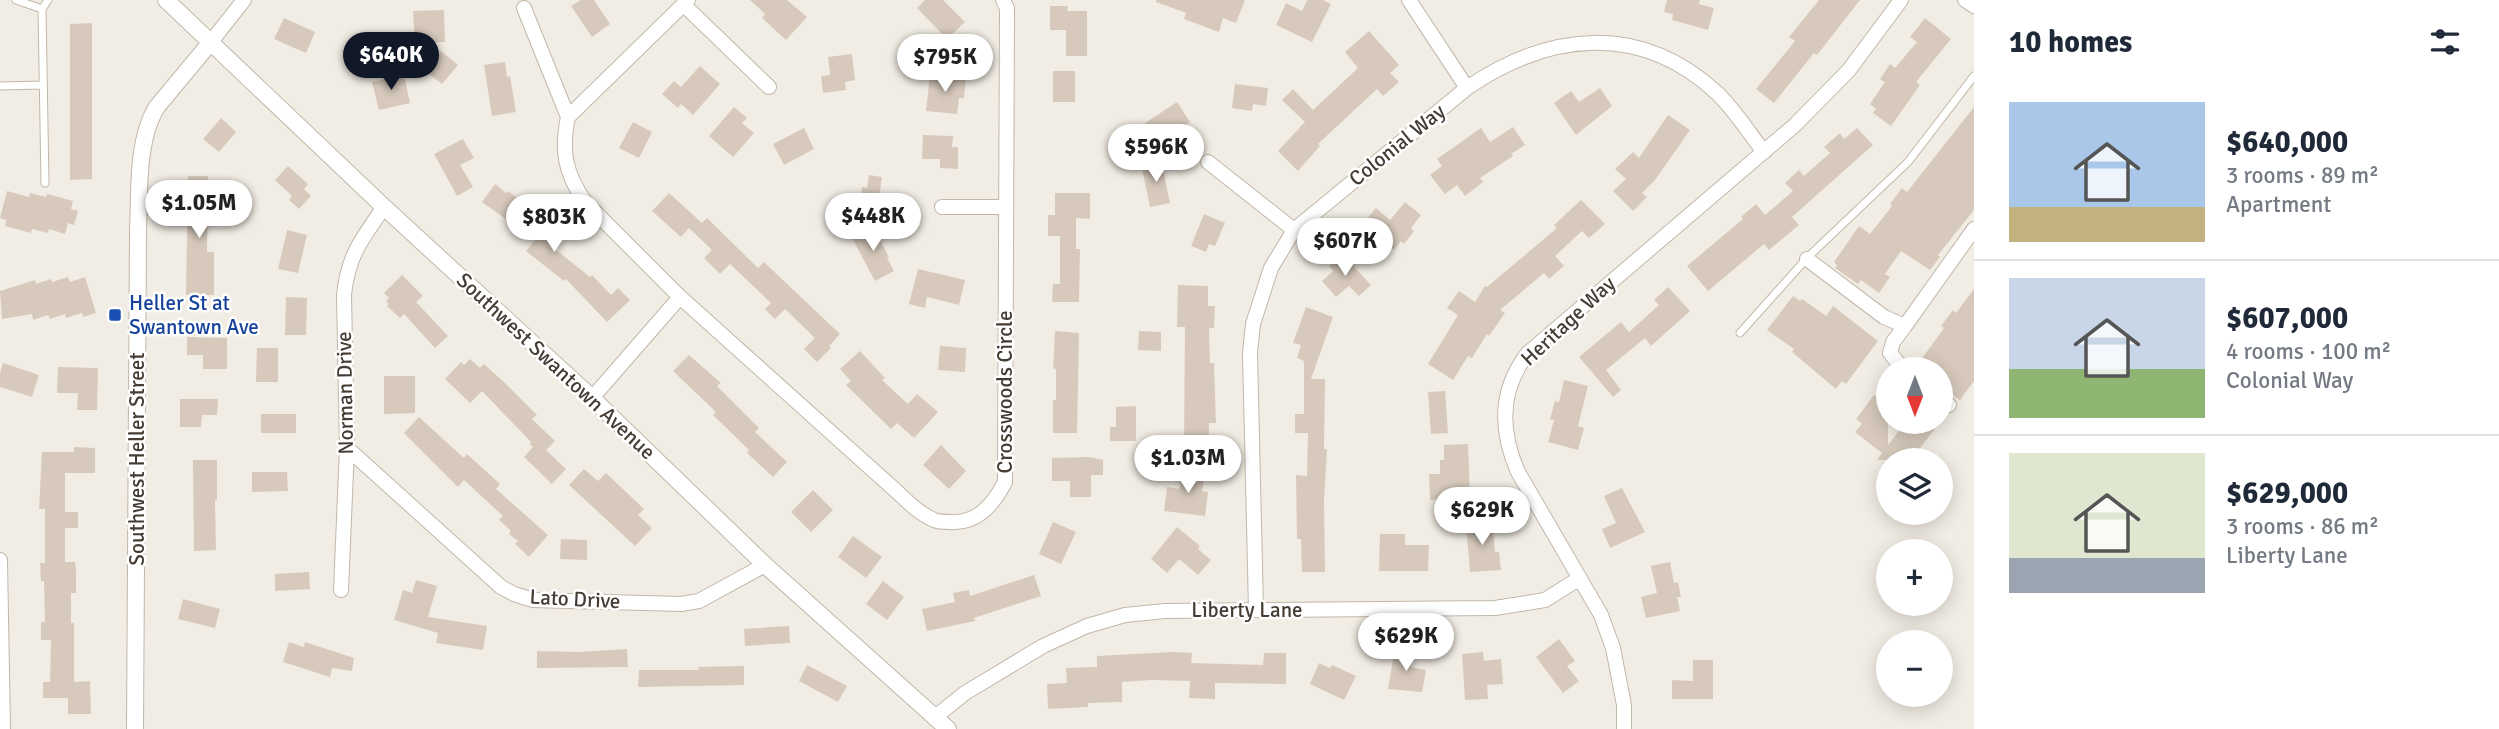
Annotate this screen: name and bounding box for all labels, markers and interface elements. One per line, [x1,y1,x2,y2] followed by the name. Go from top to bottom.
[2426,23,2464,61] icon: filters
[2009,24,2132,61] text: 10 homes
[342,32,440,92] pin: $640K
[896,34,994,94] pin: $795K
[359,40,423,69] text: $640K
[913,42,977,71] text: $795K
[1344,98,1450,192] street label: Colonial Way
[1107,124,1205,184] pin: $596K
[2226,124,2348,161] text: $640,000
[2065,130,2149,214] icon: home
[1124,132,1188,161] text: $596K
[2226,161,2379,190] text: 3 rooms · 89 m²
[142,180,256,240] pin: $1.05M
[161,188,237,217] text: $1.05M
[2226,190,2331,219] text: Apartment
[505,194,603,254] pin: $803K
[824,194,922,253] pin: $448K
[841,201,905,230] text: $448K
[522,202,586,231] text: $803K
[1296,218,1394,278] pin: $607K
[1313,226,1377,255] text: $607K
[451,267,661,465] street label: Southwest Swantown Avenue
[1515,271,1621,371] street label: Heritage Way
[129,290,259,340] place label: Heller St at Swantown Ave
[2226,300,2348,337] text: $607,000
[2065,306,2149,390] icon: home
[107,307,123,323] marker: Heller St at Swantown Ave
[992,310,1018,474] street label: Crosswoods Circle
[331,331,359,455] street label: Norman Drive
[2226,337,2391,366] text: 4 rooms · 100 m²
[124,352,150,566] street label: Southwest Heller Street
[1876,357,1953,434] north arrow
[1876,357,1953,707] map controls
[2226,366,2353,395] text: Colonial Way
[1131,435,1245,495] pin: $1.03M
[1150,443,1226,472] text: $1.03M
[1876,448,1953,525] button: layers
[2226,475,2348,512] text: $629,000
[2065,481,2149,565] icon: home
[1433,488,1531,547] pin: $629K
[1450,495,1514,524] text: $629K
[2226,512,2379,541] text: 3 rooms · 86 m²
[1876,539,1953,616] button: +
[2226,541,2348,570] text: Liberty Lane
[529,584,621,614] street label: Lato Drive
[1191,597,1303,623] street label: Liberty Lane
[1357,614,1455,673] pin: $629K
[1374,621,1438,650] text: $629K
[1876,630,1953,707] button: −

